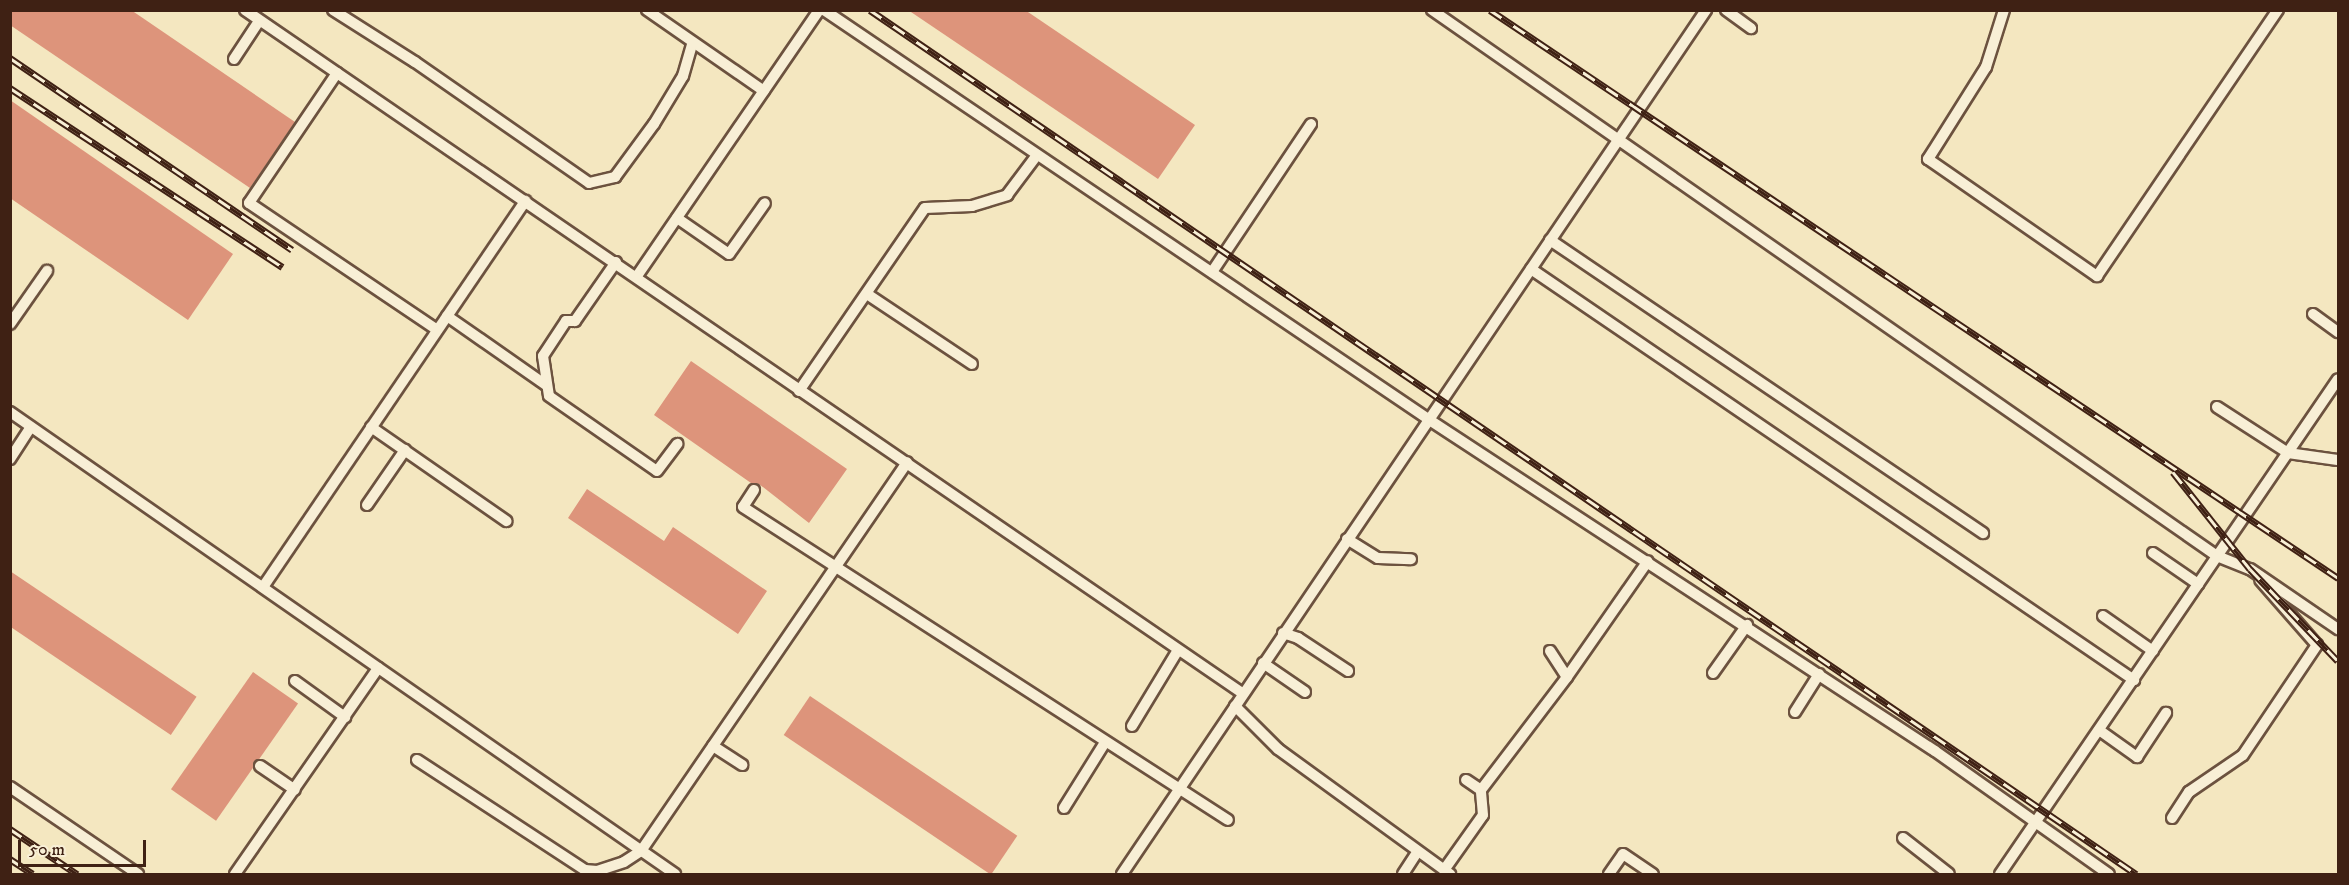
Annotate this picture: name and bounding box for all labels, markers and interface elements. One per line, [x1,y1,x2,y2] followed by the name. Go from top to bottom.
[21,828,148,866] scale bar
[29,839,65,861] text: 50 m

